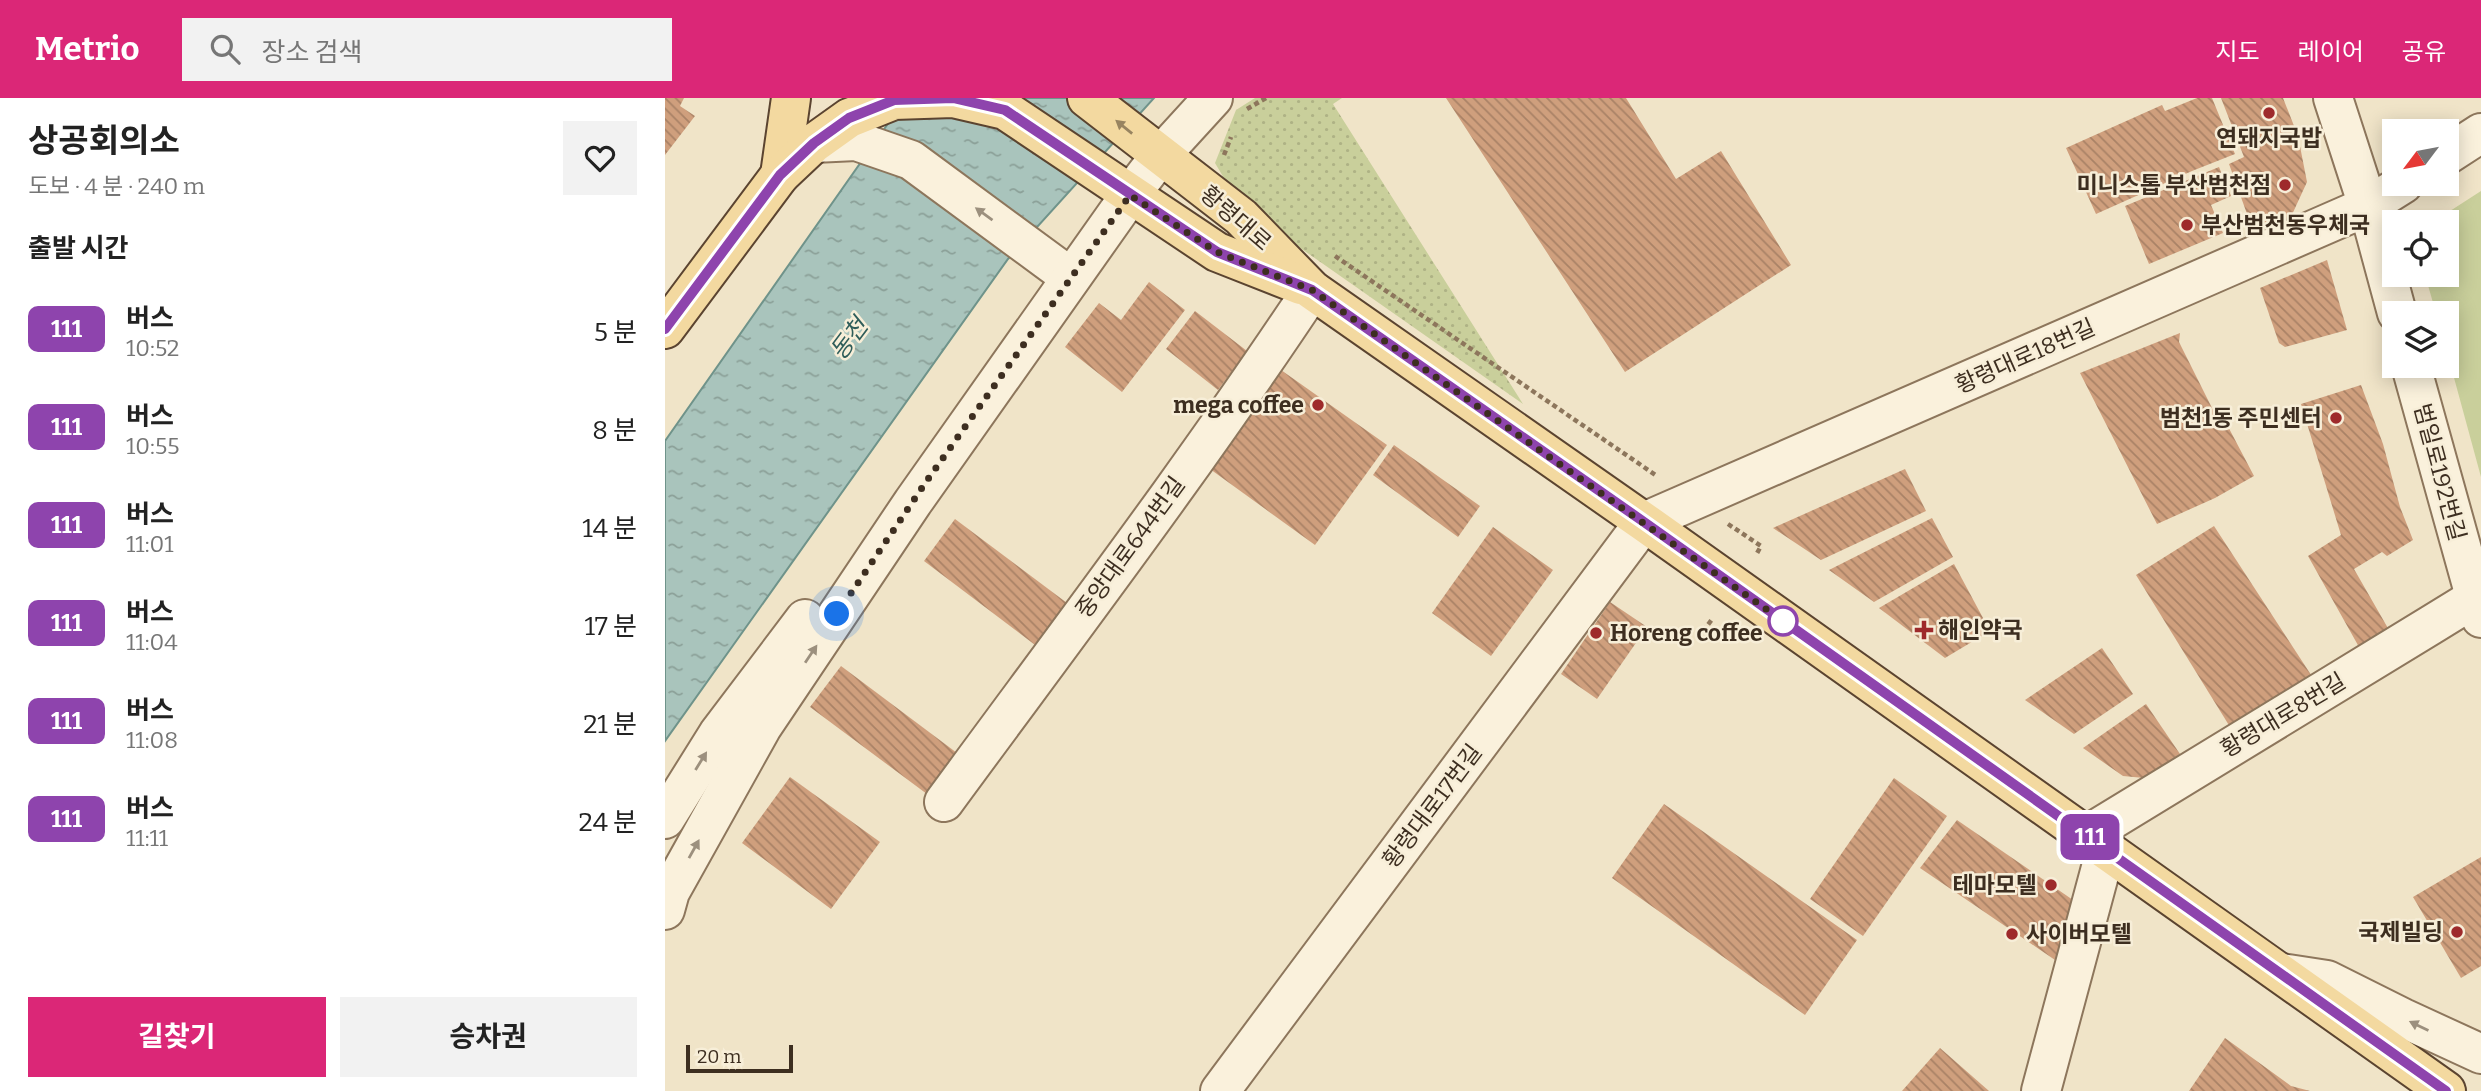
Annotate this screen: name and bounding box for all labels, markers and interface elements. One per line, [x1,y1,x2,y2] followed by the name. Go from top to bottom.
[182,18,672,81] search box
[35,29,140,69] text: Metrio
[206,30,244,68] icon: search
[262,37,362,68] text: 장소 검색
[2215,38,2260,66] text: 지도
[2298,38,2364,66] text: 레이어
[2402,38,2446,66] text: 공유
[2261,105,2277,121] marker: 연돼지국밥
[1115,119,1133,134] one-way arrow
[2382,119,2459,196] north arrow
[2382,119,2459,378] map controls
[28,121,180,161] text: 상공회의소
[563,121,637,195] button: heart
[2216,124,2322,152] place label: 연돼지국밥
[2076,171,2271,199] place label: 미니스톱 부산범천점
[28,172,205,200] text: 도보 · 4 분 · 240 m
[2277,177,2293,193] marker: 미니스톱 부산범천점
[1195,180,1277,256] street label: 황령대로
[975,207,993,221] one-way arrow
[2382,210,2459,287] button: locate
[2201,211,2370,239] place label: 부산범천동우체국
[2179,217,2195,233] marker: 부산범천동우체국
[28,233,128,264] text: 출발 시간
[2382,301,2459,378] button: layers
[126,303,174,334] text: 버스
[825,311,875,365] water label: 동천
[1951,313,2099,399] street label: 황령대로18번길
[51,315,82,343] text: 111
[594,317,637,348] text: 5 분
[126,334,179,362] text: 10:52
[1173,391,1304,419] place label: mega coffee
[1310,397,1326,413] marker: mega coffee
[2408,400,2472,544] street label: 범일로192번길
[126,401,174,432] text: 버스
[2160,404,2322,432] place label: 범천1동 주민센터
[2328,410,2344,426] marker: 범천1동 주민센터
[51,413,82,441] text: 111
[592,415,637,446] text: 8 분
[126,432,180,460] text: 10:55
[1069,471,1191,623] street label: 중앙대로644번길
[126,499,174,530] text: 버스
[51,511,82,539] text: 111
[582,513,637,544] text: 14 분
[126,530,174,558] text: 11:01
[819,596,854,631] your location
[126,597,174,628] text: 버스
[1768,606,1798,636] unlabelled marker
[51,609,82,637] text: 111
[585,611,637,642] text: 17 분
[1938,616,2023,644] place label: 해인약국
[1610,619,1763,647] place label: Horeng coffee
[1916,622,1932,638] marker: 해인약국
[1588,625,1604,641] marker: Horeng coffee
[126,628,178,656] text: 11:04
[804,645,818,663] one-way arrow
[2215,667,2351,763] street label: 황령대로8번길
[126,695,174,726] text: 버스
[51,707,82,735] text: 111
[583,709,637,740] text: 21 분
[126,726,178,754] text: 11:08
[1376,739,1488,873] street label: 황령대로17번길
[695,752,708,771] one-way arrow
[126,793,174,824] text: 버스
[51,805,82,833] text: 111
[579,807,637,838] text: 24 분
[2050,814,2130,860] line badge: 111
[2074,823,2106,851] text: 111
[126,824,168,852] text: 11:11
[688,839,700,859] one-way arrow
[1952,871,2037,899] place label: 테마모텔
[2043,877,2059,893] marker: 테마모텔
[2358,918,2443,946] place label: 국제빌딩
[2026,920,2132,948] place label: 사이버모텔
[2449,924,2465,940] marker: 국제빌딩
[2004,926,2020,942] marker: 사이버모텔
[28,997,326,1077] button: 길찾기
[340,997,637,1077] button: 승차권
[2409,1021,2429,1032] one-way arrow
[686,1042,793,1074] scale bar
[697,1045,741,1068] text: 20 m

